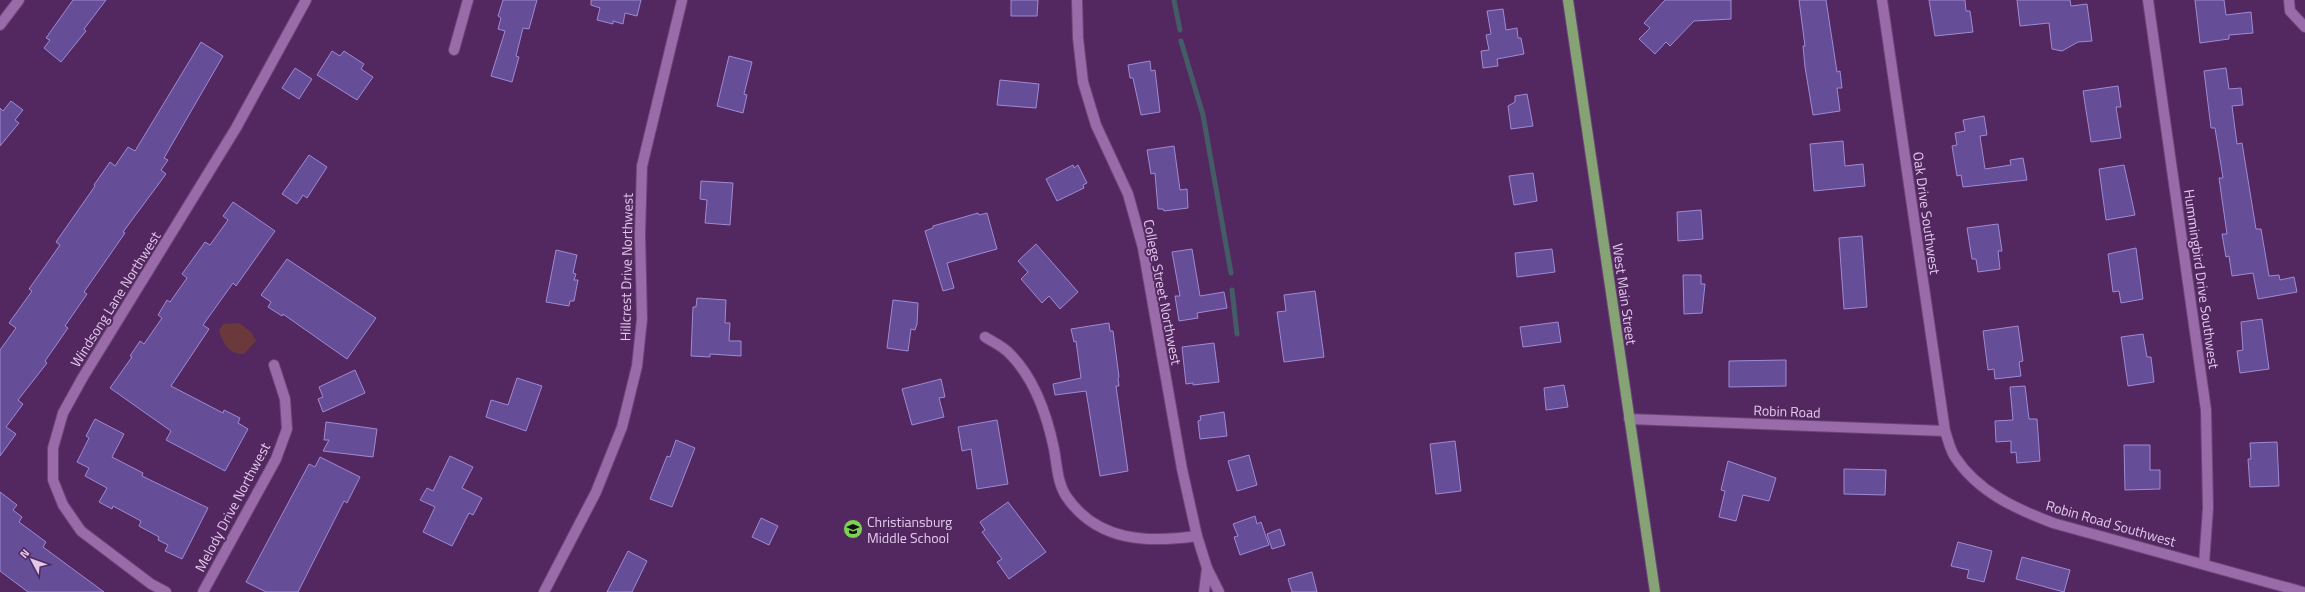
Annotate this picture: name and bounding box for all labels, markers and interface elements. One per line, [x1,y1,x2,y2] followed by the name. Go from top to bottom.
[1908,150,1946,276] street label: Oak Drive Southwest
[2179,188,2225,370] street label: Hummingbird Drive Southwest
[614,193,638,341] street label: Hillcrest Drive Northwest
[1139,217,1187,367] street label: College Street Northwest
[65,227,165,371] street label: Windsong Lane Northwest
[1607,242,1643,346] street label: West Main Street
[1753,399,1821,423] street label: Robin Road
[189,439,275,575] street label: Melody Drive Northwest
[2044,494,2178,552] street label: Robin Road Southwest
[867,511,952,548] place label: Christiansburg Middle School
[842,518,864,540] school or university icon: Christiansburg Middle School
[12,540,52,580] north arrow
[16,545,33,562] text: N

